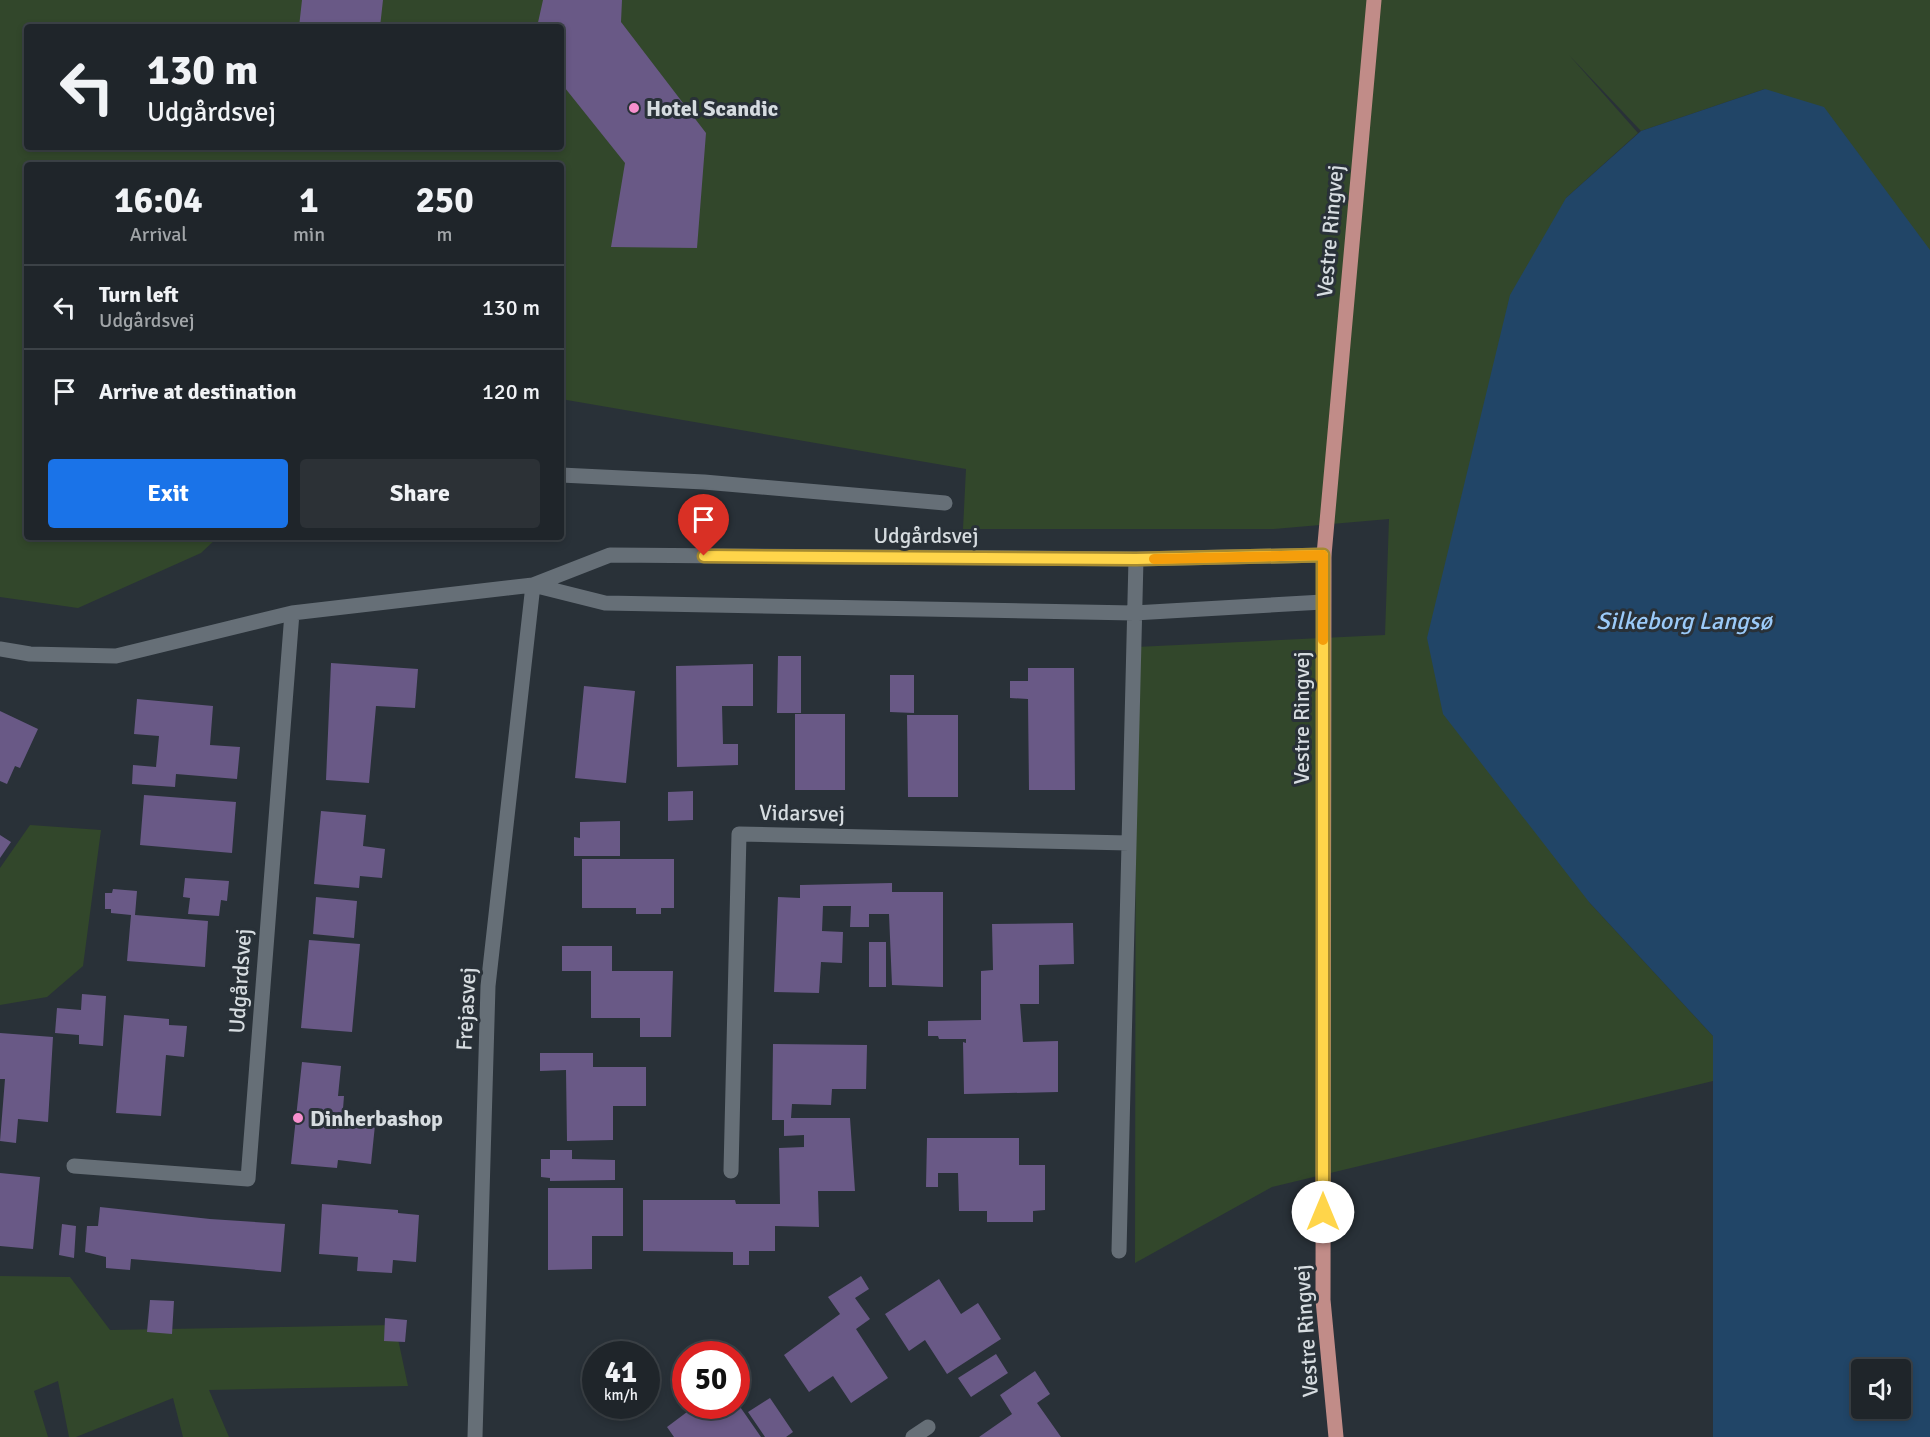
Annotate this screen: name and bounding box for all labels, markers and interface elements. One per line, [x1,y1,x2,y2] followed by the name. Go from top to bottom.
[147,45,258,96] text: 130 m
[48,48,126,126] icon: left
[646,95,778,122] place label: Hotel Scandic
[147,96,276,129] text: Udgårdsvej
[627,101,641,115] marker: Hotel Scandic
[1311,164,1349,298] street label: Vestre Ringvej
[114,178,203,223] text: 16:04
[299,178,319,223] text: 1
[415,178,474,223] text: 250
[130,222,187,247] text: Arrival
[293,222,325,247] text: min
[437,222,453,247] text: m
[99,281,179,308] text: Turn left
[48,291,81,324] icon: left
[482,294,540,321] text: 130 m
[99,308,195,333] text: Udgårdsvej
[48,375,81,408] icon: arrive
[99,378,296,405] text: Arrive at destination
[482,378,540,405] text: 120 m
[48,459,288,528] button: Exit
[300,459,540,528] button: Share
[678,494,729,556] pin
[687,503,720,536] icon: arrive
[873,522,979,549] street label: Udgårdsvej
[1596,606,1773,636] water label: Silkeborg Langsø
[1288,651,1315,785] street label: Vestre Ringvej
[759,799,845,827] street label: Vidarsvej
[223,928,257,1034] street label: Udgårdsvej
[450,967,482,1051] street label: Frejasvej
[310,1105,443,1132] place label: Dinherbashop
[291,1111,305,1125] marker: Dinherbashop
[1291,1180,1355,1244] position arrow
[1288,1264,1324,1398] street label: Vestre Ringvej
[672,1341,750,1419] speed limit sign: 50
[605,1354,637,1391] text: 41
[1851,1359,1911,1419] map controls
[1851,1359,1911,1419] button: sound
[604,1386,638,1404] text: km/h

